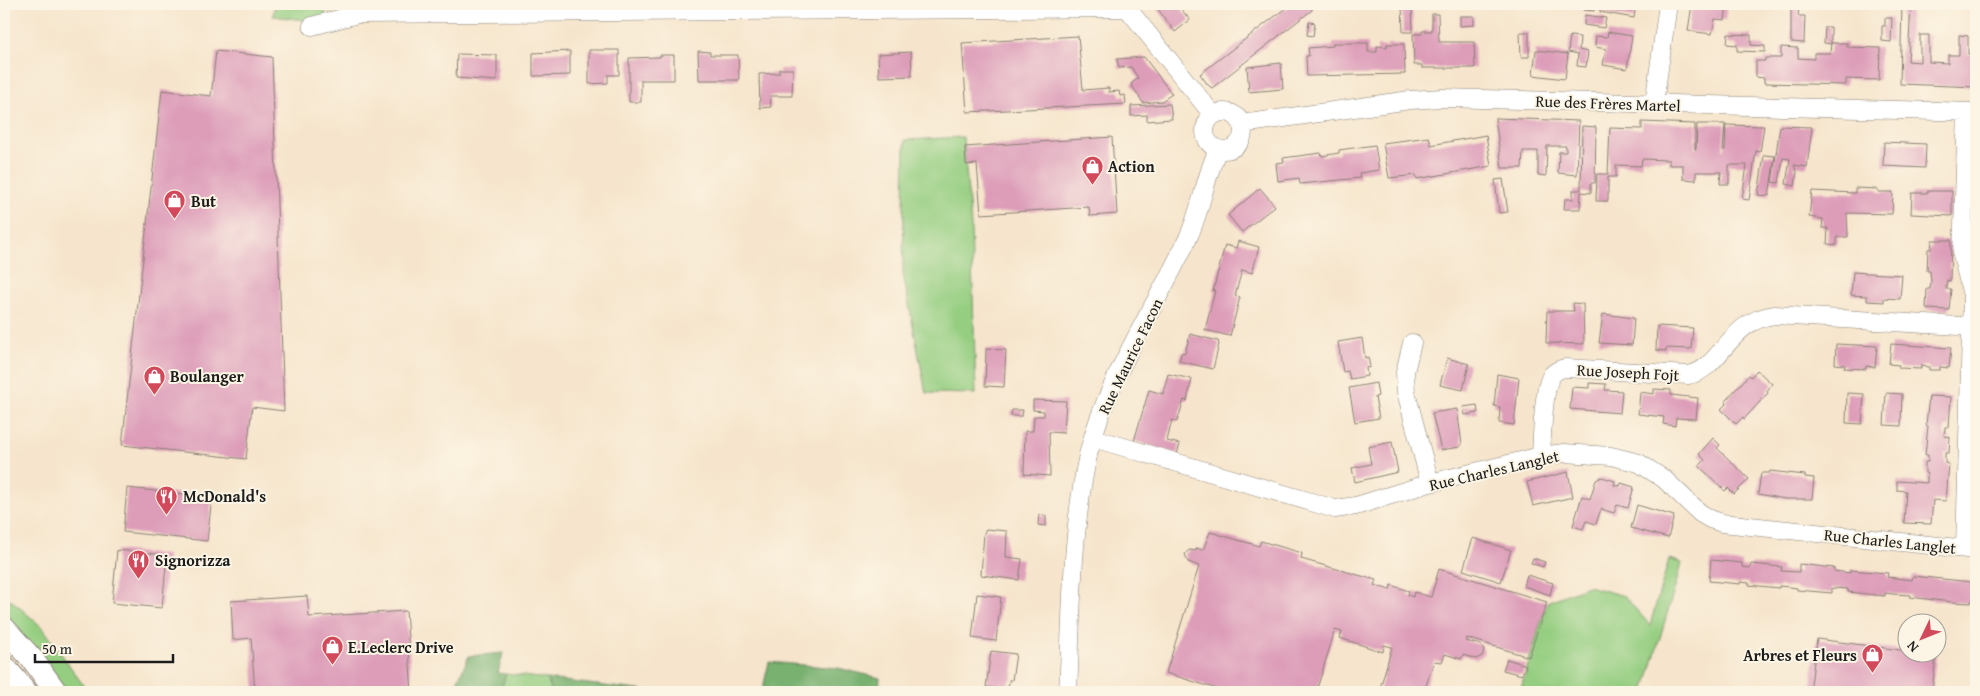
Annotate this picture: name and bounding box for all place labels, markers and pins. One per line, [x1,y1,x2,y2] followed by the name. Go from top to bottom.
[1080,154,1104,185] shop icon: Action
[1108,154,1155,178] place label: Action
[163,189,187,220] shop icon: But
[191,189,216,213] place label: But
[142,364,166,395] shop icon: Boulanger
[170,364,244,388] place label: Boulanger
[155,484,179,515] restaurant icon: McDonald's
[183,484,266,508] place label: McDonald's
[127,548,151,579] restaurant icon: Signorizza
[155,548,231,572] place label: Signorizza
[320,635,344,666] shop icon: E.Leclerc Drive
[348,635,454,659] place label: E.Leclerc Drive
[1743,643,1857,667] place label: Arbres et Fleurs
[1861,643,1885,674] shop icon: Arbres et Fleurs

